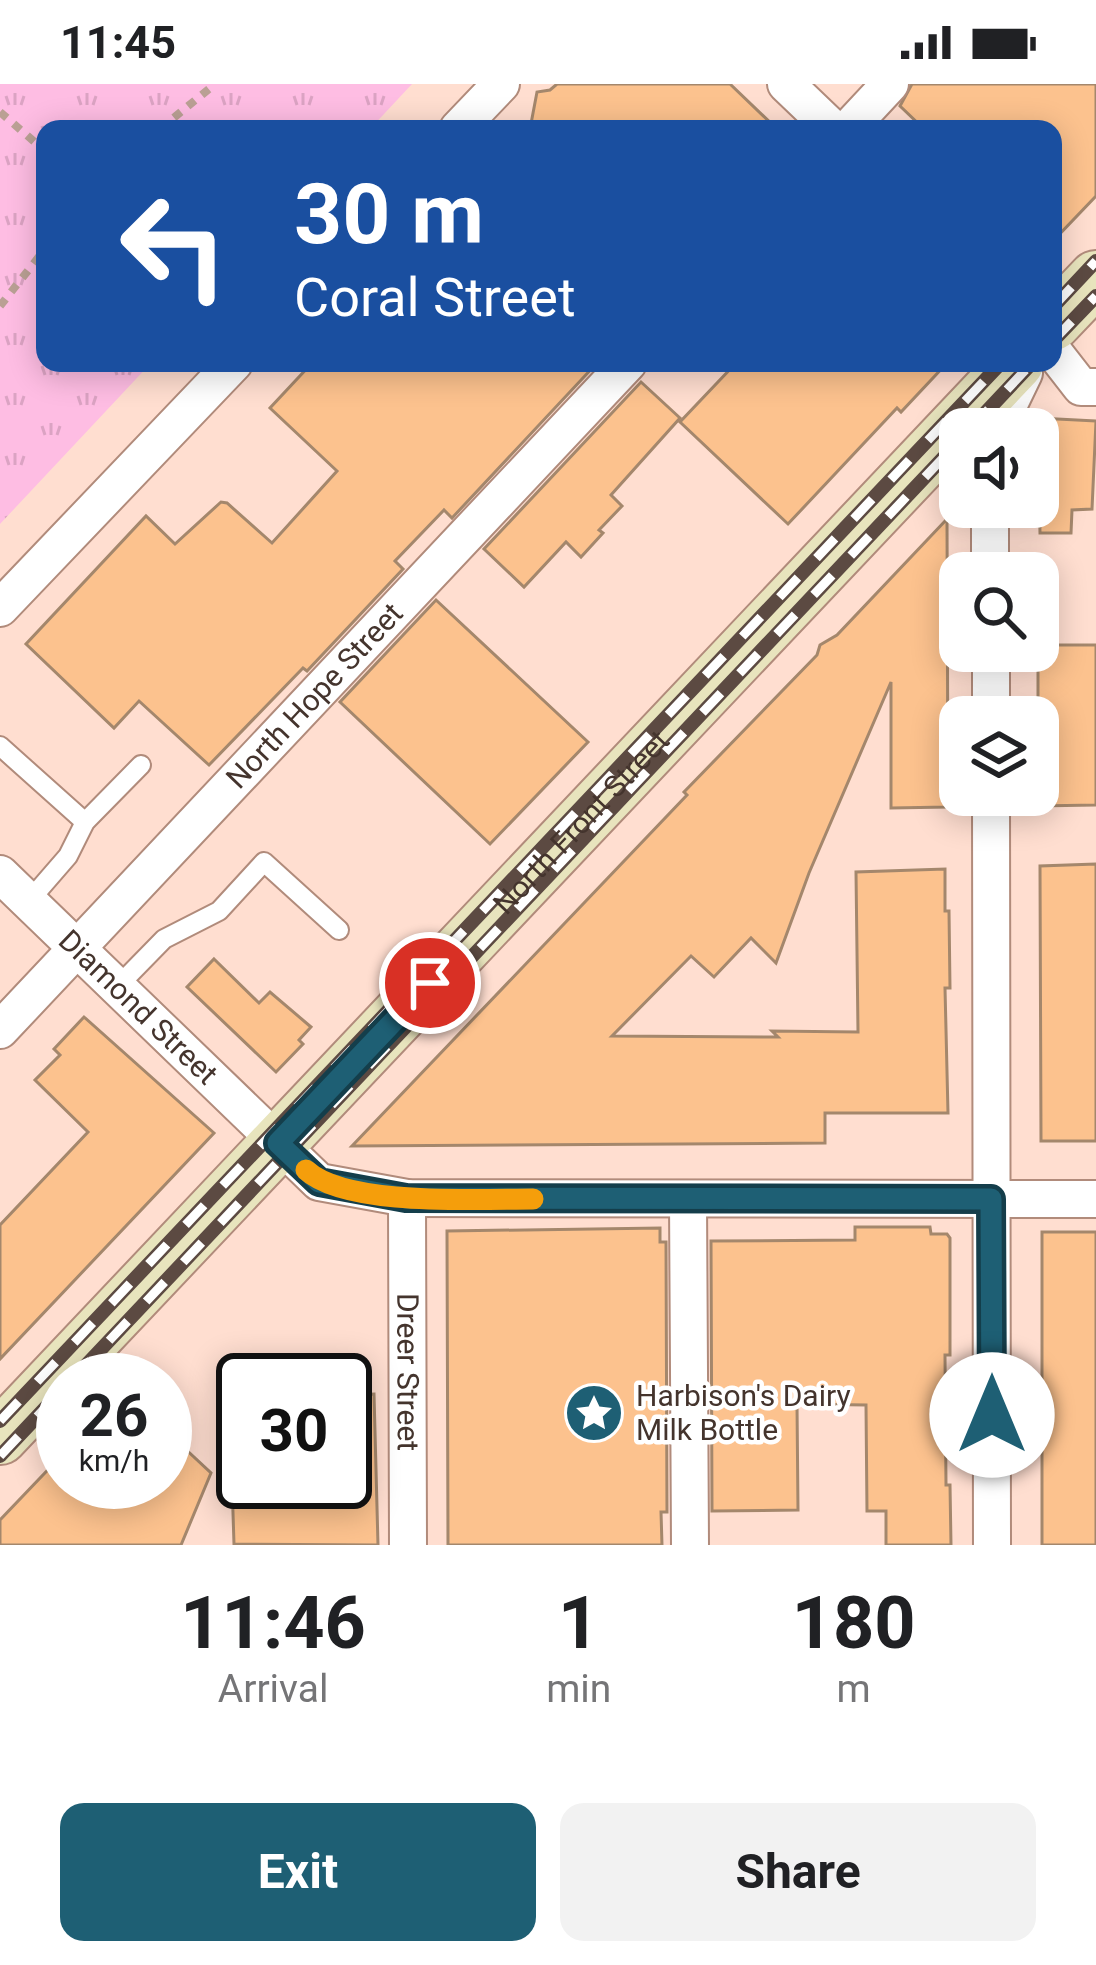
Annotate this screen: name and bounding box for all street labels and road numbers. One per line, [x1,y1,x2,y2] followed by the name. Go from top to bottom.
[219,596,410,795] street label: North Hope Street
[486,723,676,921] street label: North Front Street
[52,923,225,1091] street label: Diamond Street
[390,1293,426,1451] street label: Dreer Street

